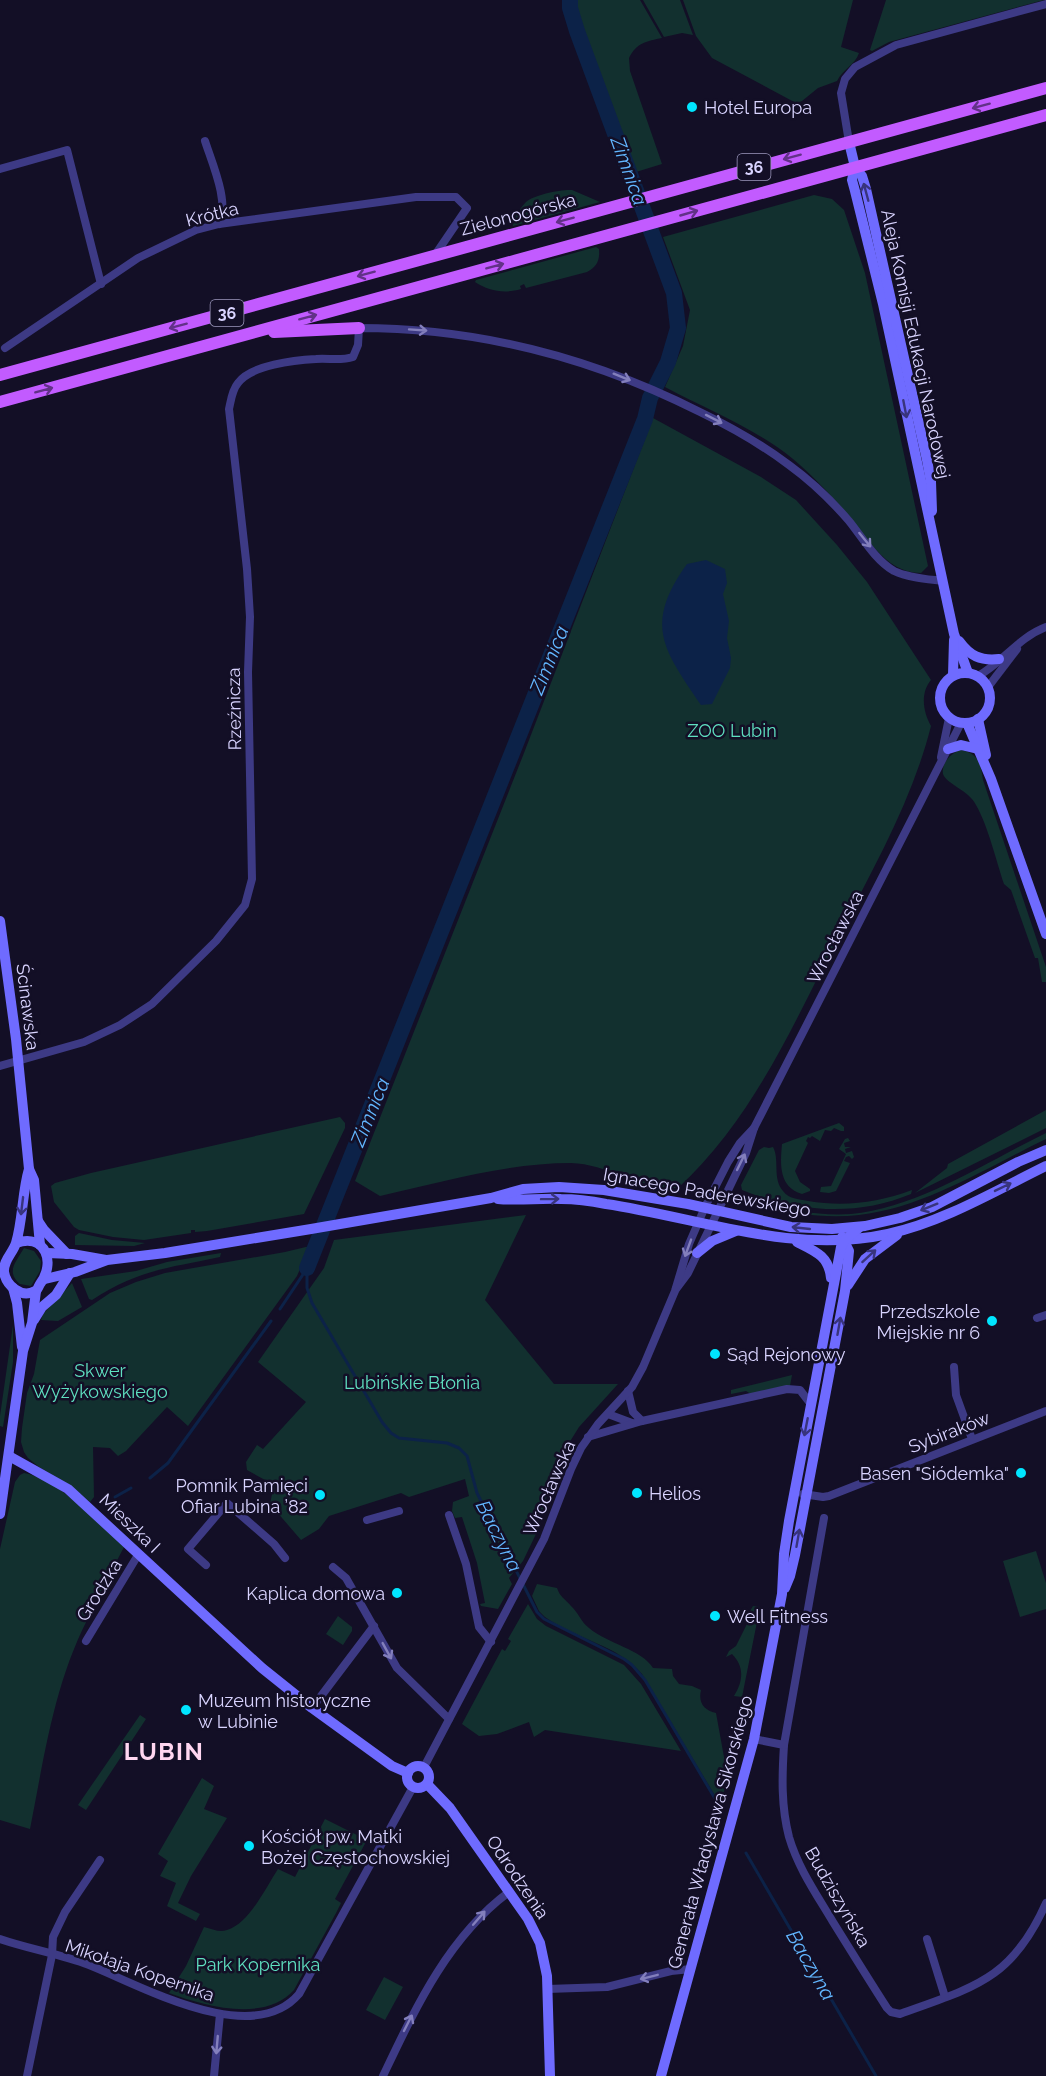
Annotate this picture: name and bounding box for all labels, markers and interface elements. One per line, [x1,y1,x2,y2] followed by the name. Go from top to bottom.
[704,97,812,118] place label: Hotel Europa
[685,100,699,114] marker: Hotel Europa
[972,101,991,112] one-way arrow
[605,132,653,209] water label: Zimnica
[783,152,802,163] one-way arrow
[738,154,771,180] road number: 36
[860,183,872,202] one-way arrow
[458,188,578,240] street label: Zielonogórska
[183,197,241,231] street label: Krótka
[679,206,698,218] one-way arrow
[877,207,955,481] street label: Aleja Komisji Edukacji Narodowej
[555,215,574,226] one-way arrow
[486,259,505,271] one-way arrow
[357,269,376,281] one-way arrow
[210,300,244,326] road number: 36
[298,311,317,323] one-way arrow
[169,321,188,332] one-way arrow
[407,325,427,336] one-way arrow
[613,372,631,383] one-way arrow
[34,384,53,395] one-way arrow
[900,398,911,418] one-way arrow
[705,414,723,425] one-way arrow
[858,532,871,548] one-way arrow
[524,622,574,699] water label: Zimnica
[223,667,245,751] street label: Rzeźnicza
[687,720,777,741] park label: ZOO Lubin
[803,887,867,987] street label: Wrocławska
[12,962,45,1052] street label: Ścinawska
[345,1074,395,1151] water label: Zimnica
[735,1154,747,1172] one-way arrow
[602,1163,813,1221] street label: Ignacego Paderewskiego
[993,1181,1011,1193] one-way arrow
[539,1193,559,1205] one-way arrow
[17,1196,28,1216] one-way arrow
[921,1202,939,1213] one-way arrow
[792,1222,812,1233] one-way arrow
[681,1238,692,1257] one-way arrow
[861,1249,876,1263] one-way arrow
[877,1301,980,1343] place label: Przedszkole Miejskie nr 6
[985,1314,999,1328] marker: Przedszkole Miejskie nr 6
[834,1317,845,1336] one-way arrow
[727,1344,846,1365] place label: Sąd Rejonowy
[708,1347,722,1361] marker: Sąd Rejonowy
[32,1360,168,1402] park label: Skwer Wyżykowskiego
[344,1372,480,1393] park label: Lubińskie Błonia
[905,1407,993,1457] street label: Sybiraków
[800,1417,811,1436] one-way arrow
[519,1437,579,1539] street label: Wrocławska
[860,1463,1009,1484] place label: Basen "Siódemka"
[1014,1466,1028,1480] marker: Basen "Siódemka"
[175,1475,308,1517] place label: Pomnik Pamięci Ofiar Lubina ’82
[649,1483,701,1504] place label: Helios
[630,1486,644,1500] marker: Helios
[313,1488,327,1502] marker: Pomnik Pamięci Ofiar Lubina ’82
[95,1489,165,1557] street label: Mieszka I
[471,1496,527,1576] water label: Baczyna
[793,1529,804,1548] one-way arrow
[72,1555,126,1625] street label: Grodzka
[246,1583,385,1604] place label: Kaplica domowa
[390,1586,404,1600] marker: Kaplica domowa
[727,1606,828,1627] place label: Well Fitness
[708,1609,722,1623] marker: Well Fitness
[381,1642,393,1659] one-way arrow
[198,1690,371,1732] place label: Muzeum historyczne w Lubinie
[663,1693,757,1971] street label: Generała Władysława Sikorskiego
[179,1703,193,1717] marker: Muzeum historyczne w Lubinie
[124,1737,204,1766] district label: LUBIN
[261,1826,450,1868] place label: Kościół pw. Matki Bożej Częstochowskiej
[482,1831,554,1923] street label: Odrodzenia
[242,1839,256,1853] marker: Kościół pw. Matki Bożej Częstochowskiej
[801,1843,875,1951] street label: Budziszyńska
[472,1910,486,1925] one-way arrow
[781,1925,841,2005] water label: Baczyna
[63,1935,217,2005] street label: Mikołaja Kopernika
[196,1954,320,1975] park label: Park Kopernika
[640,1971,659,1983] one-way arrow
[403,2015,415,2033] one-way arrow
[211,2034,222,2054] one-way arrow

